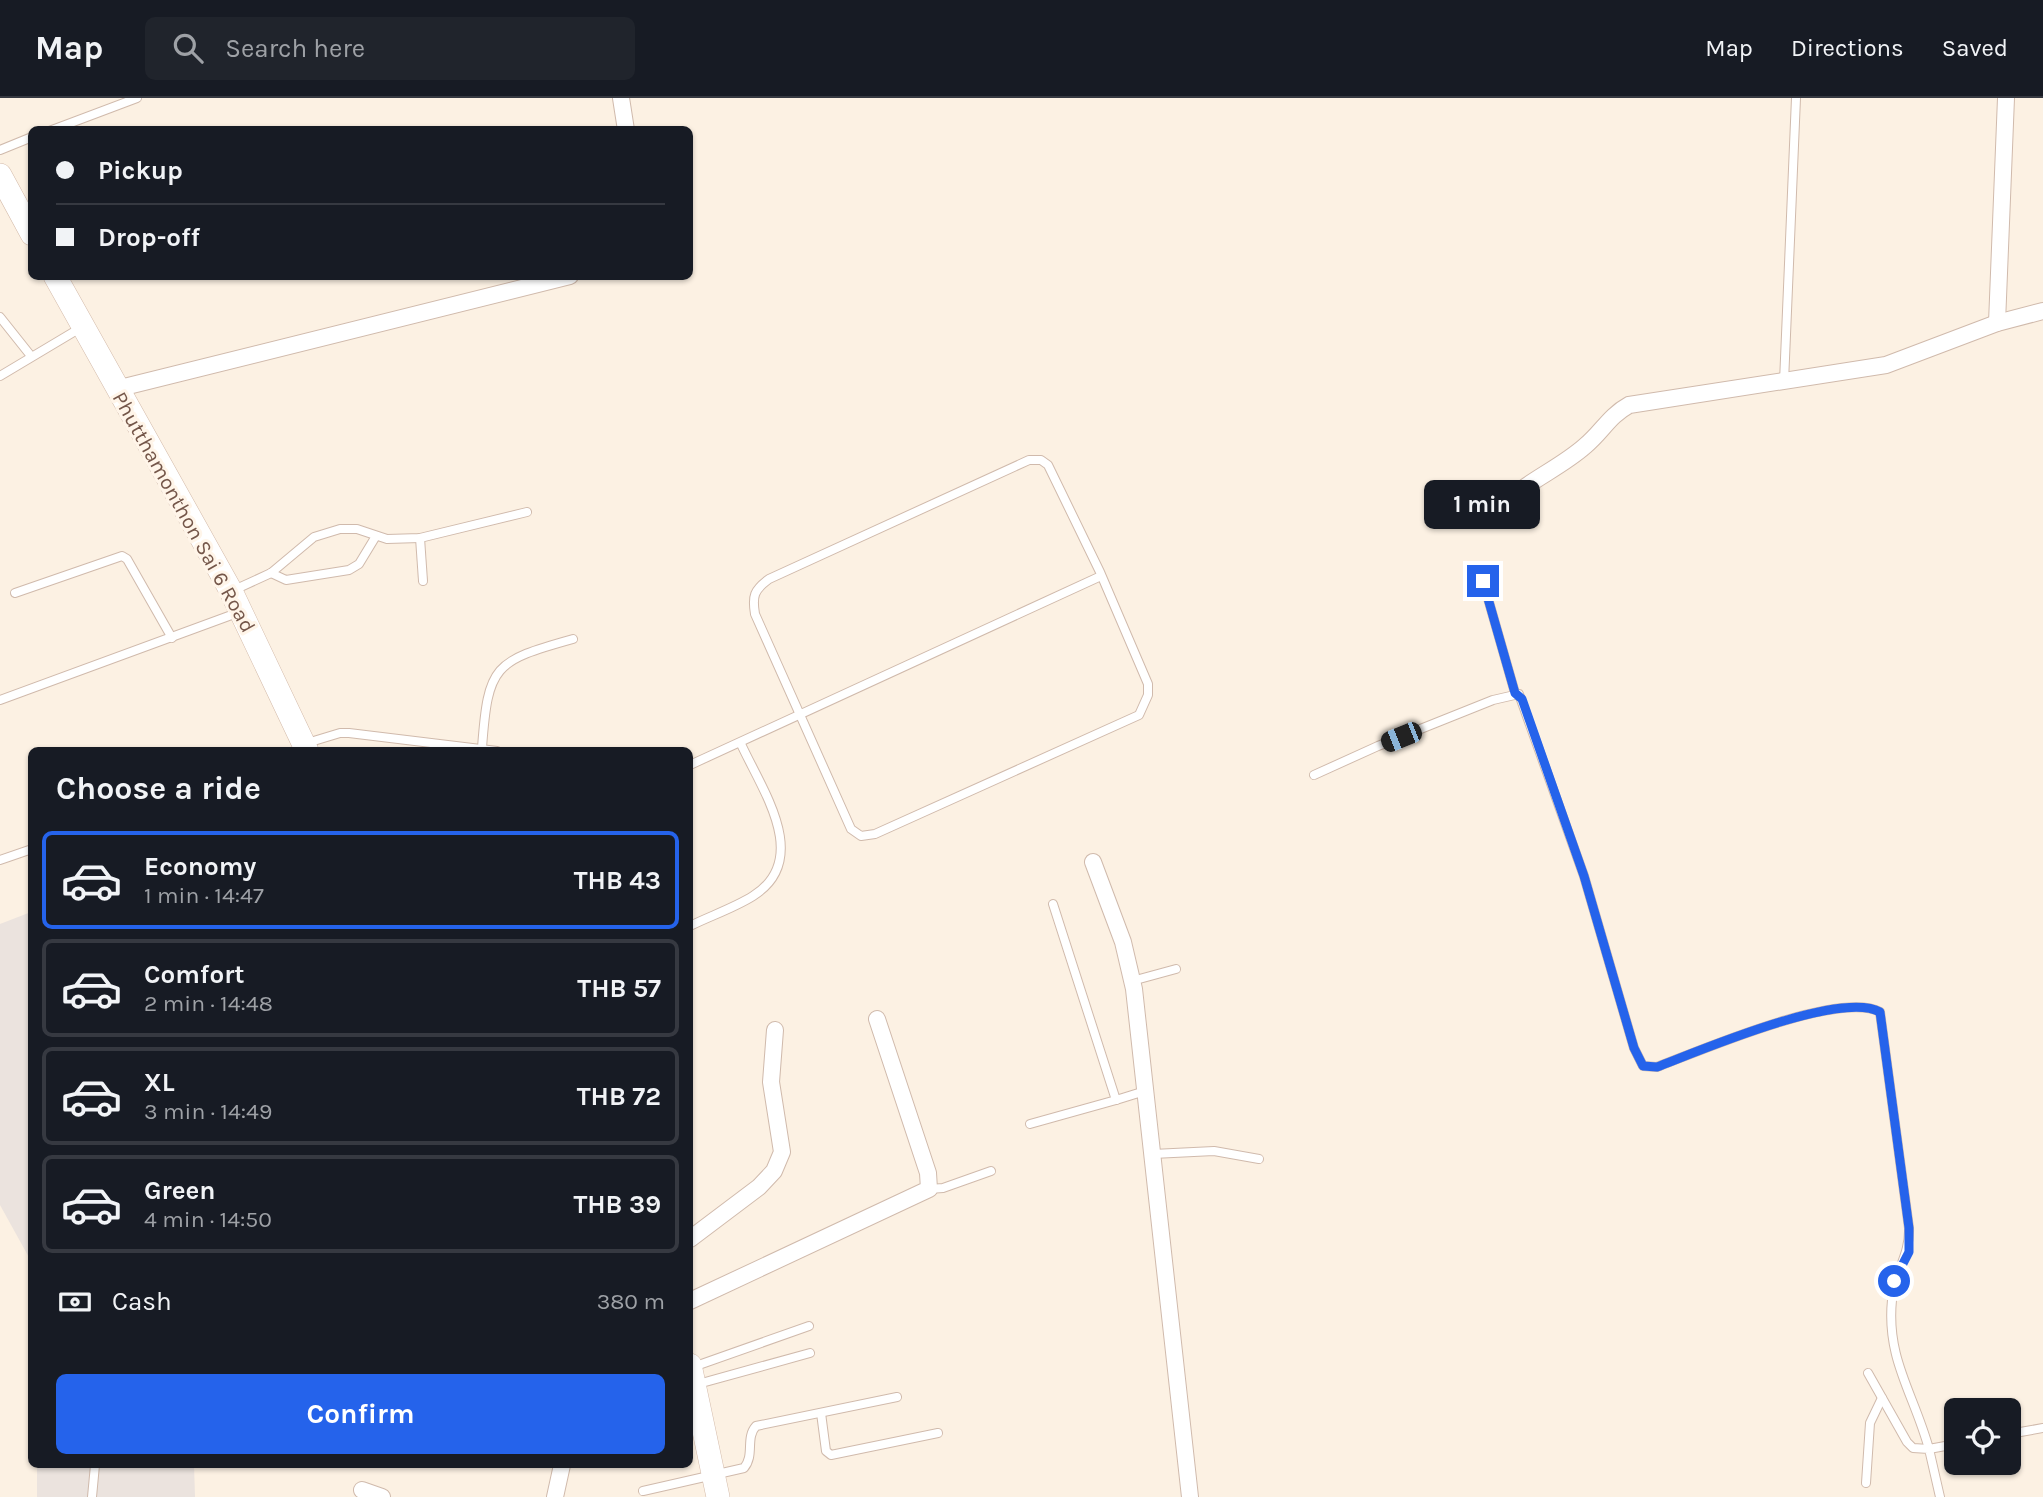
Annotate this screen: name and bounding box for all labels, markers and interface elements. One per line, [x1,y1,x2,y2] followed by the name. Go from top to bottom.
[145,17,635,80] search box
[35,29,103,67] text: Map
[169,29,207,67] icon: search
[225,33,365,64] text: Search here
[1705,34,1753,62] text: Map
[1791,34,1904,62] text: Directions
[1942,34,2008,62] text: Saved
[98,155,183,186] text: Pickup
[98,222,200,253] text: Drop-off
[108,387,260,637] street label: Phutthamonthon Sai 6 Road
[1425,480,1541,528] callout: 1 min
[1453,491,1511,518] text: 1 min
[1467,565,1499,597] route end
[1378,719,1425,755] car
[56,770,261,807] text: Choose a ride
[60,849,123,912] icon: car
[144,851,256,882] text: Economy
[574,865,661,896] text: THB 43
[144,882,264,909] text: 1 min · 14:47
[60,957,123,1020] icon: car
[144,959,245,990] text: Comfort
[577,973,661,1004] text: THB 57
[144,990,273,1017] text: 2 min · 14:48
[60,1065,123,1128] icon: car
[144,1067,175,1098] text: XL
[577,1081,661,1112] text: THB 72
[144,1098,272,1125] text: 3 min · 14:49
[60,1173,123,1236] icon: car
[144,1175,216,1206] text: Green
[573,1189,661,1220] text: THB 39
[144,1206,272,1233] text: 4 min · 14:50
[1878,1265,1910,1297] route start
[56,1283,94,1321] icon: cash
[112,1286,172,1317] text: Cash
[597,1288,665,1315] text: 380 m
[56,1374,665,1454] button: Confirm
[1944,1398,2021,1475] map controls
[1944,1398,2021,1475] button: locate

